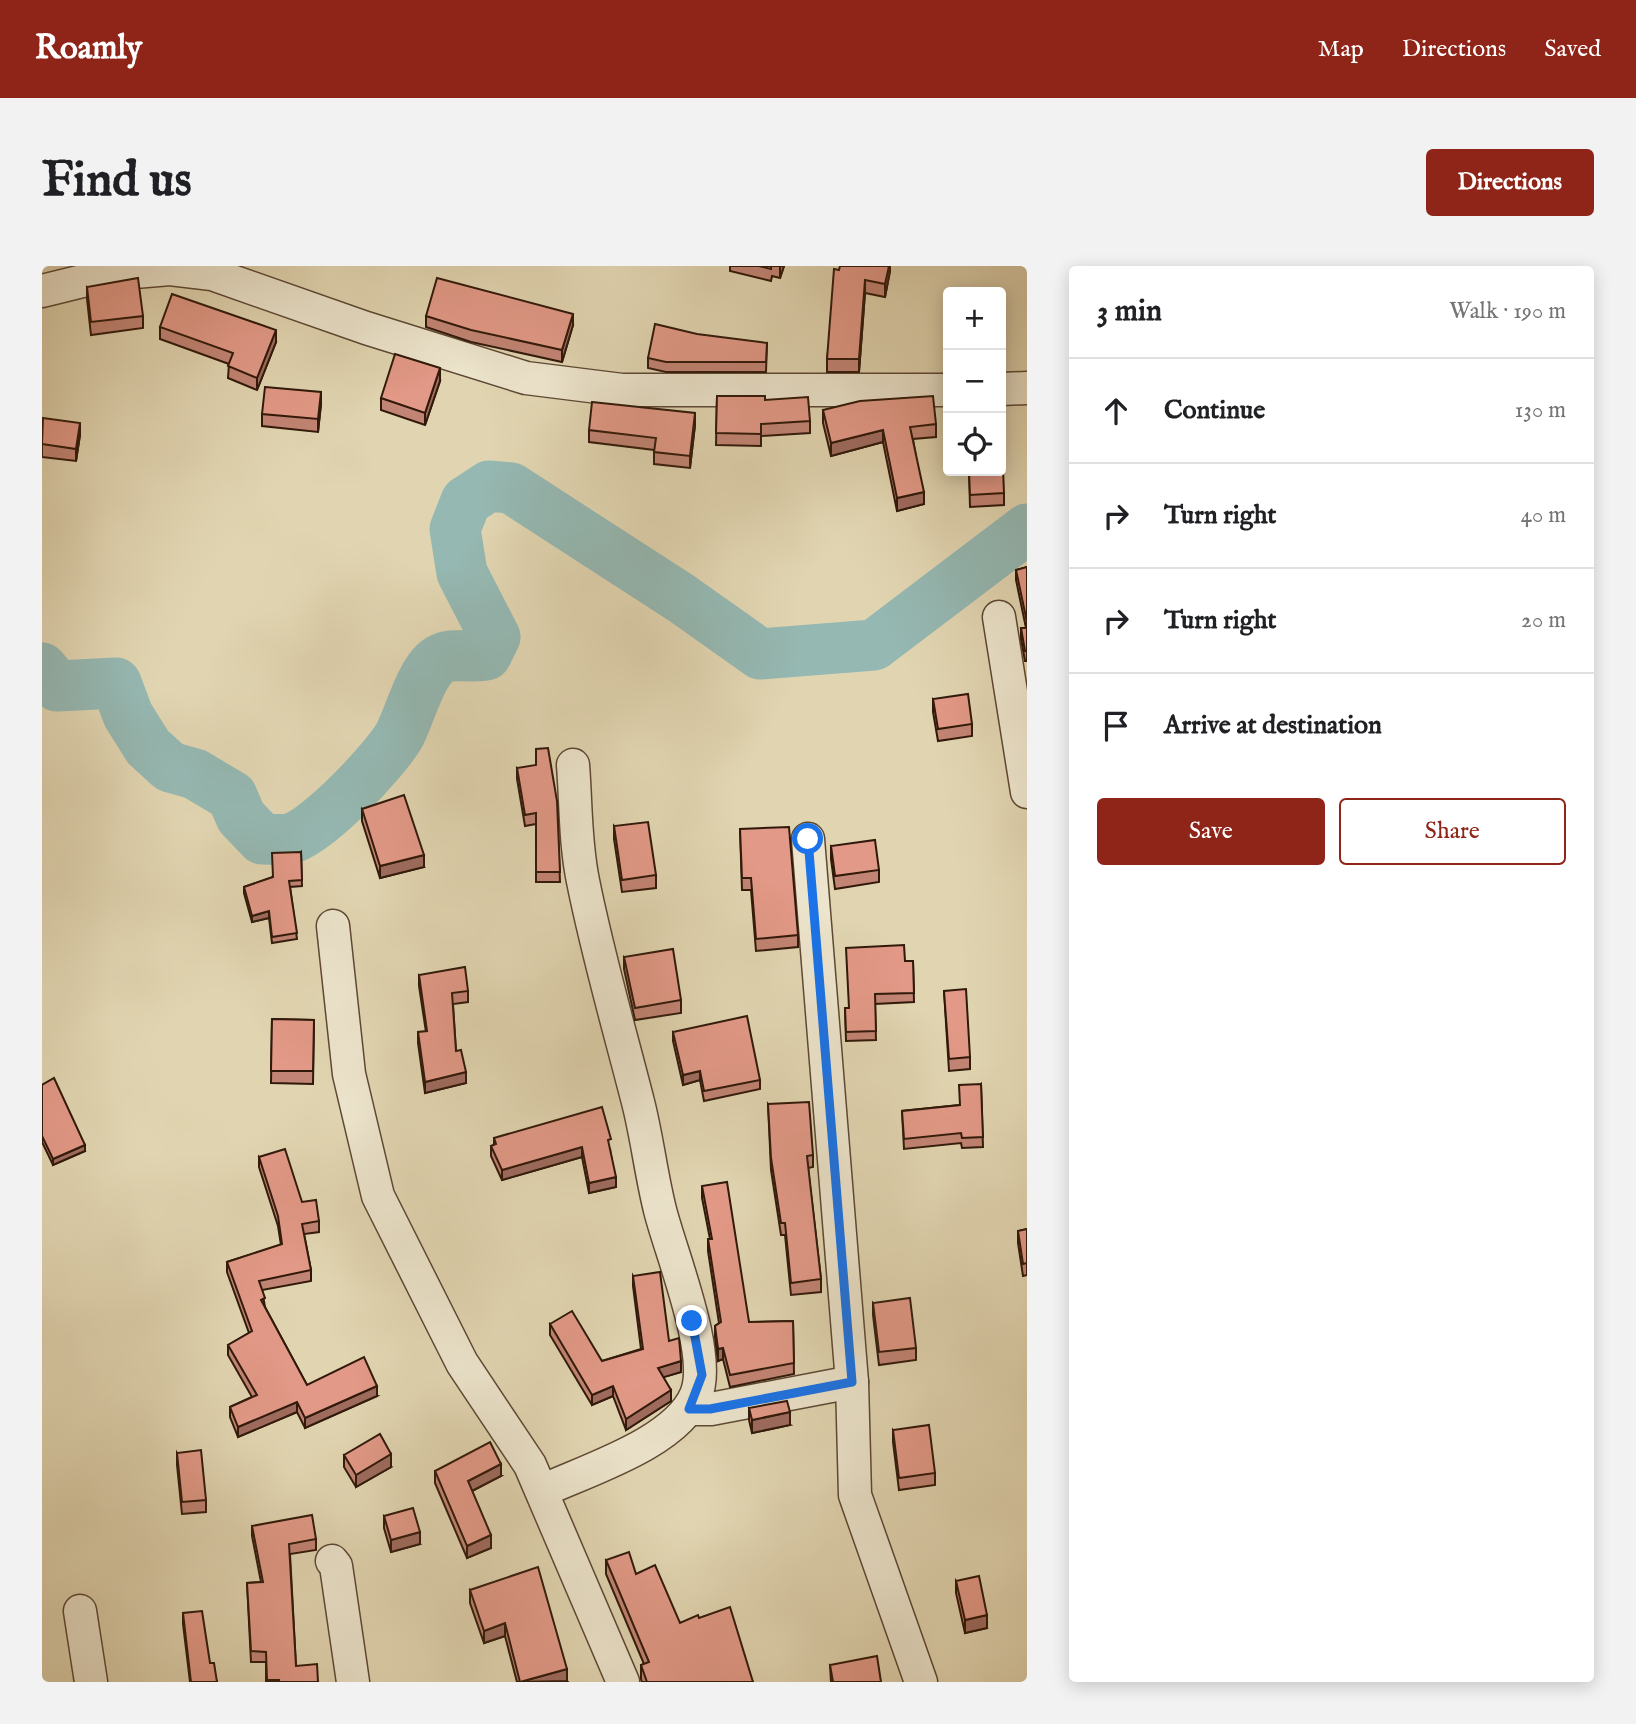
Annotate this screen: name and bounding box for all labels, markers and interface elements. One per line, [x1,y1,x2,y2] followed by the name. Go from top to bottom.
[35,28,142,70] text: Roamly
[1318,34,1364,65] text: Map
[1402,34,1506,65] text: Directions
[1544,34,1601,65] text: Saved
[1426,149,1594,216] button: Directions
[42,151,192,213] text: Find us
[943,287,1006,476] map controls
[943,287,1006,350] button: +
[1097,293,1162,331] text: 3 min
[1449,297,1566,326] text: Walk · 190 m
[943,350,1006,413] button: −
[1097,392,1135,430] icon: ahead
[1164,394,1265,427] text: Continue
[1515,396,1566,425] text: 130 m
[943,413,1006,476] button: locate
[1097,497,1135,535] icon: right
[1164,499,1277,532] text: Turn right
[1521,501,1566,530] text: 40 m
[1097,602,1135,640] icon: right
[1164,604,1277,637] text: Turn right
[1521,606,1566,635] text: 20 m
[1097,707,1135,745] icon: arrive
[1164,709,1382,742] text: Arrive at destination
[1097,798,1325,865] button: Save
[1339,798,1566,865] button: Share
[792,823,823,854] route start
[676,1305,707,1336] route end

